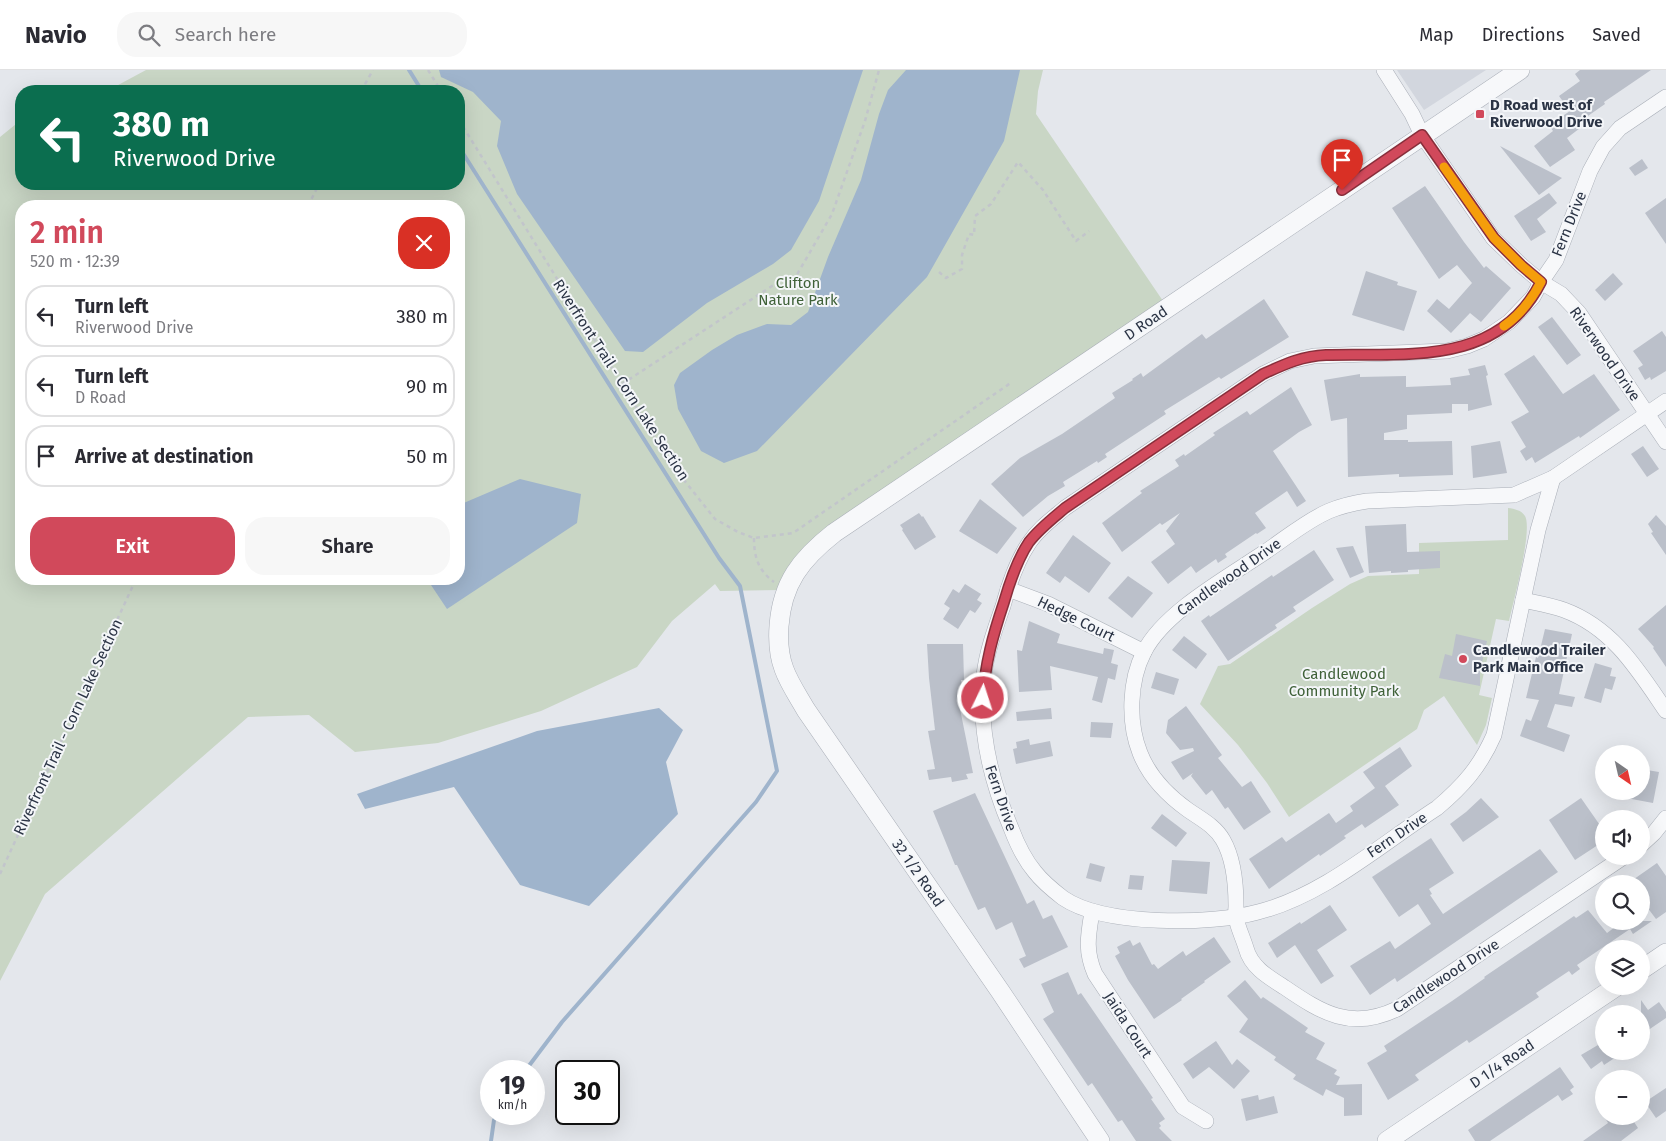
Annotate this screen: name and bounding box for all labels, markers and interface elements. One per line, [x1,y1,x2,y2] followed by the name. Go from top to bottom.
[117,12,467,57] search box
[25,21,87,49] text: Navio
[135,21,163,49] icon: search
[175,23,276,46] text: Search here
[1419,24,1454,46] text: Map
[1482,24,1564,46] text: Directions
[1592,24,1641,46] text: Saved
[1490,96,1603,131] place label: D Road west of Riverwood Drive
[113,103,210,145] text: 380 m
[30,105,95,170] icon: left
[1474,108,1486,120] marker: D Road west of Riverwood Drive
[1321,139,1363,190] pin
[113,145,276,172] text: Riverwood Drive
[1328,146,1356,174] icon: arrive
[1548,189,1590,259] street label: Fern Drive
[30,215,104,251] text: 2 min
[398,217,450,269] button: close
[30,252,120,271] text: 520 m · 12:39
[758,274,838,309] park label: Clifton Nature Park
[549,276,693,484] street label: Riverfront Trail - Corn Lake Section
[75,295,149,318] text: Turn left
[32,302,60,330] icon: left
[1121,302,1171,344] street label: D Road
[1566,303,1644,405] street label: Riverwood Drive
[396,305,448,328] text: 380 m
[75,318,193,337] text: Riverwood Drive
[75,365,149,388] text: Turn left
[32,372,60,400] icon: left
[406,375,448,398] text: 90 m
[75,388,126,407] text: D Road
[32,442,60,470] icon: arrive
[75,445,254,468] text: Arrive at destination
[407,445,448,468] text: 50 m
[30,517,235,575] button: Exit
[245,517,450,575] button: Share
[1173,534,1285,620] street label: Candlewood Drive
[1034,593,1118,646] street label: Hedge Court
[10,616,126,838] street label: Riverfront Trail - Corn Lake Section
[1473,641,1607,676] place label: Candlewood Trailer Park Main Office
[1457,653,1469,665] marker: Candlewood Trailer Park Main Office
[1289,665,1400,700] park label: Candlewood Community Park
[956,671,1008,723] position arrow
[1595,745,1650,800] north arrow
[1595,745,1650,1125] map controls
[981,763,1021,833] street label: Fern Drive
[1363,808,1431,862] street label: Fern Drive
[1595,810,1650,865] button: sound
[888,836,948,910] street label: 32 1/2 Road
[1595,875,1650,930] button: search
[1389,935,1503,1017] street label: Candlewood Drive
[1595,940,1650,995] button: layers
[1100,989,1156,1062] street label: Jaida Court
[1595,1005,1650,1060] button: +
[1466,1036,1538,1092] street label: D 1/4 Road
[555,1060,620,1125] speed limit sign: 30
[1595,1070,1650,1125] button: −
[500,1071,525,1101] text: 19
[498,1098,527,1112] text: km/h

